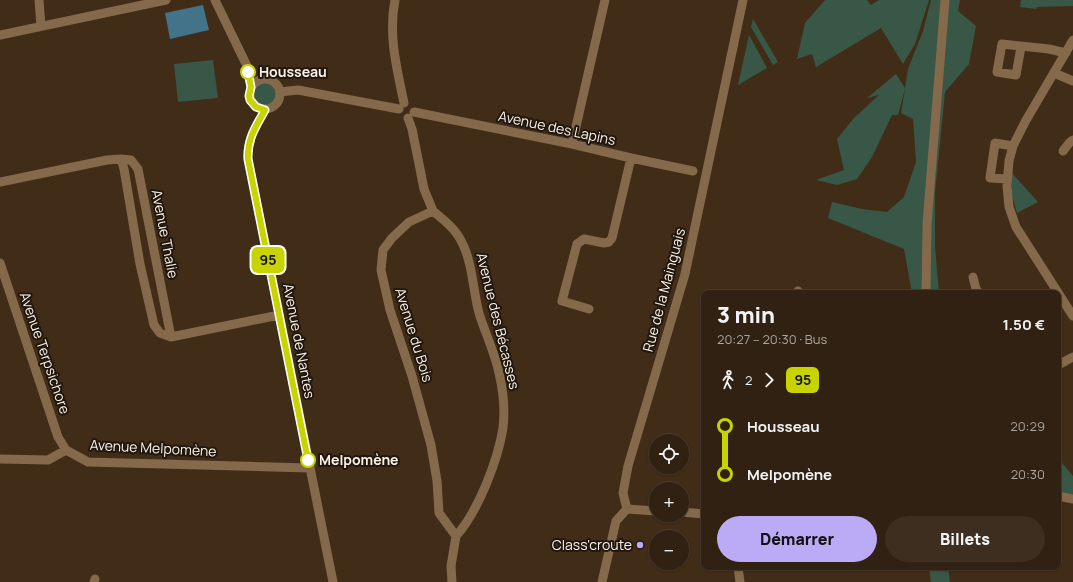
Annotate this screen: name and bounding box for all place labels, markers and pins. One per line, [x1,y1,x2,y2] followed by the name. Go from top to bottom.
[259,62,327,81] place label: Housseau
[240,64,256,80] marker: Housseau
[319,450,398,469] place label: Melpomène
[300,452,316,468] marker: Melpomène
[552,535,632,554] place label: Class'croute
[635,540,645,550] marker: Class'croute

